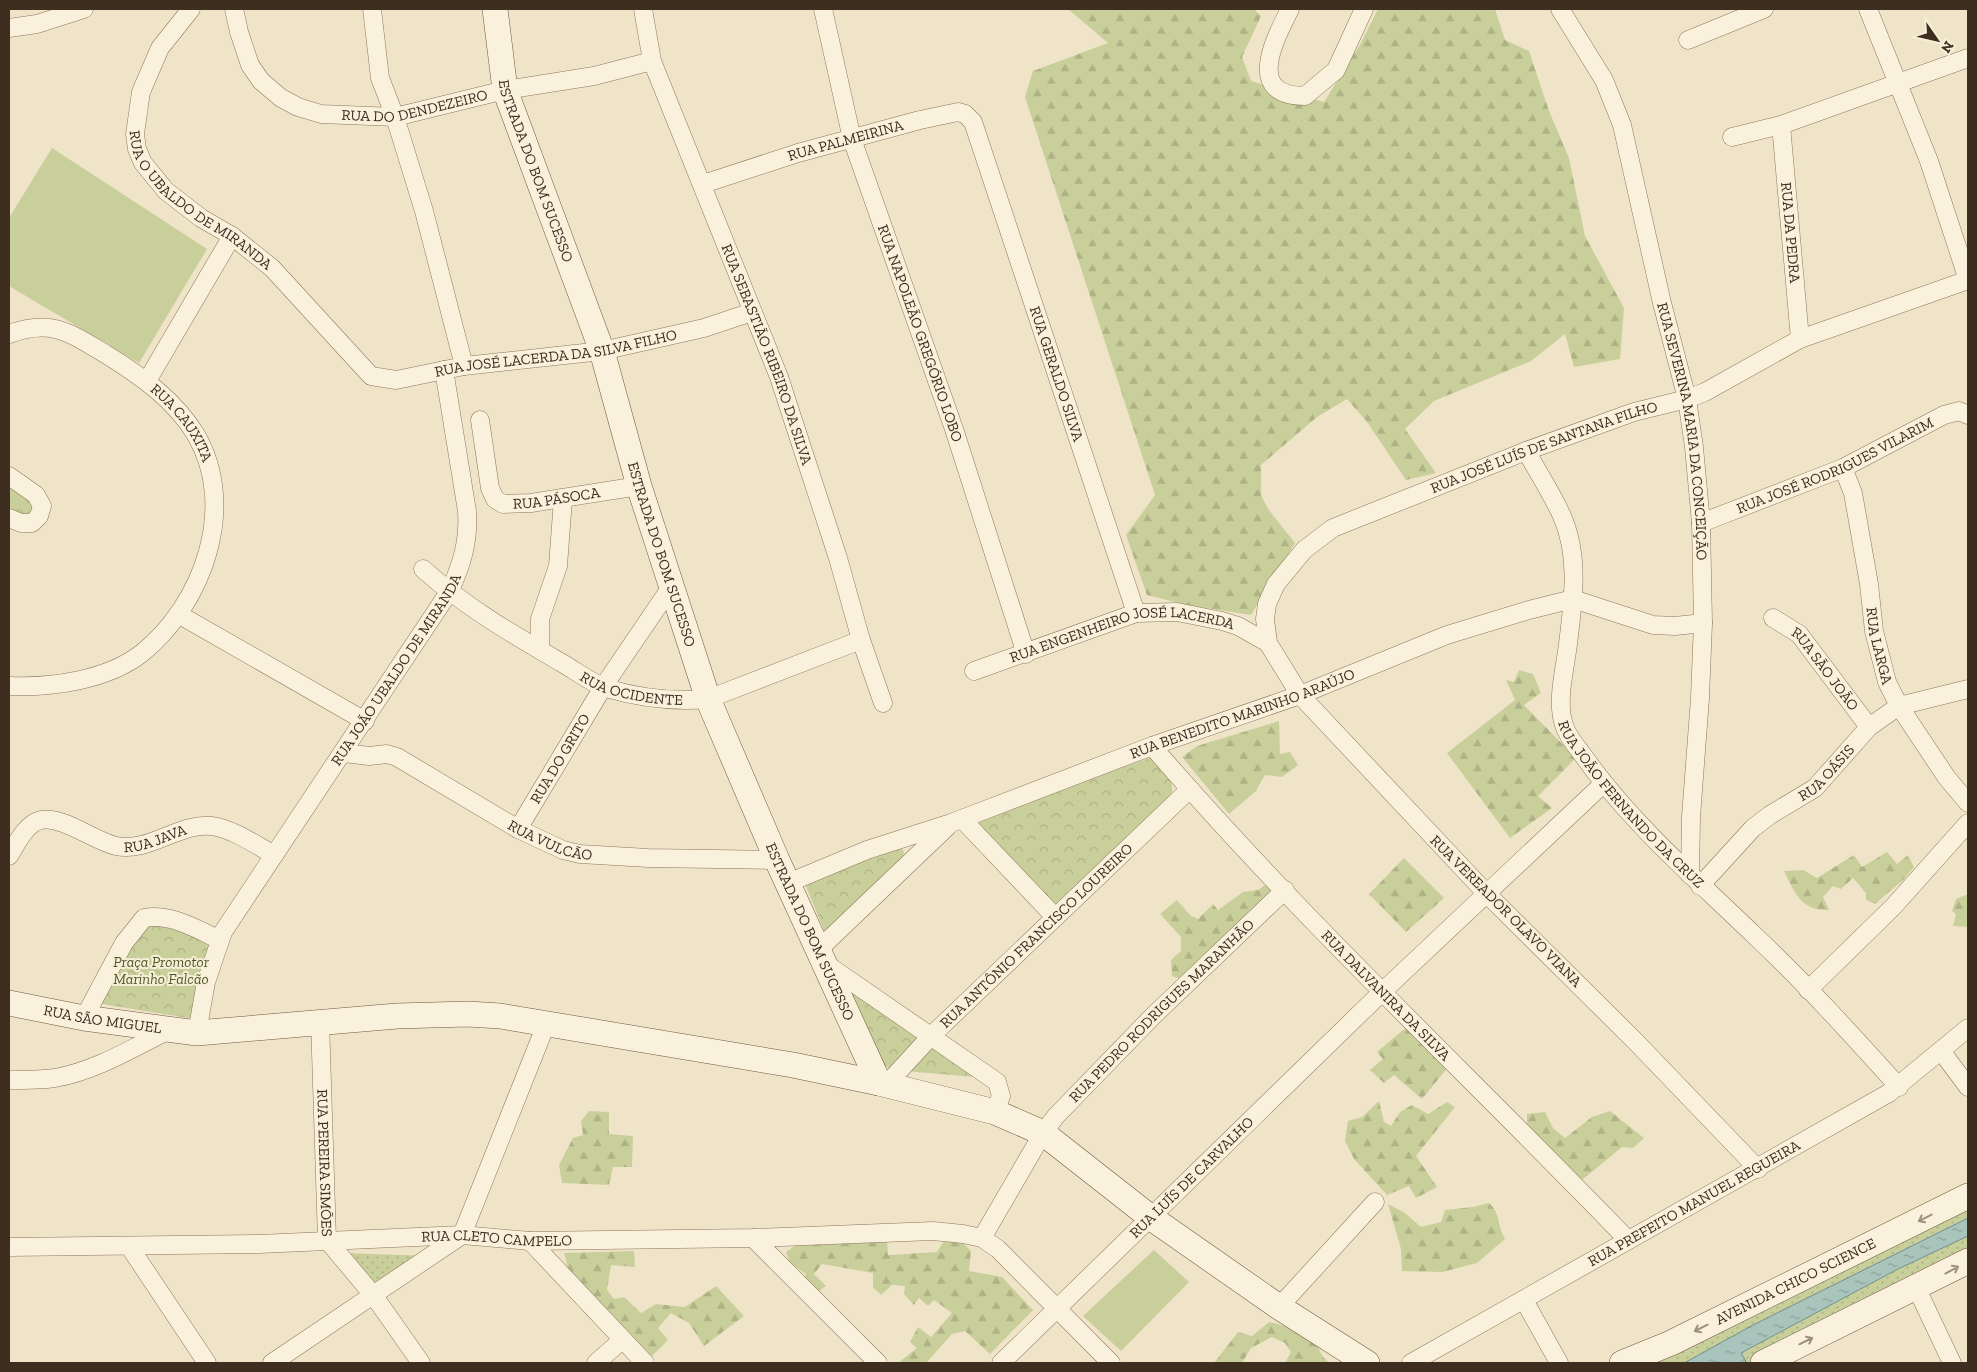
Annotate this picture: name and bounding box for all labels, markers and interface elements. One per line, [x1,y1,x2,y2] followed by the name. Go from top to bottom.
[1912,15,1962,65] north arrow
[1937,38,1957,56] text: N
[495,79,577,265] street label: ESTRADA DO BOM SUCESSO
[341,86,490,126] street label: RUA DO DENDEZEIRO
[785,116,905,165] street label: RUA PALMEIRINA
[126,129,276,274] street label: RUA O UBALDO DE MIRANDA
[1777,181,1804,284] street label: RUA DA PEDRA
[874,222,967,444] street label: RUA NAPOLEÃO GREGÓRIO LOBO
[717,241,816,467] street label: RUA SEBASTIÃO RIBEIRO DA SILVA
[1653,300,1711,561] street label: RUA SEVERINA MARIA DA CONCEIÇÃO
[1026,304,1088,444] street label: RUA GERALDO SILVA
[433,325,679,381] street label: RUA JOSÉ LACERDA DA SILVA FILHO
[147,380,216,465] street label: RUA CAUXITA
[1428,398,1659,497] street label: RUA JOSÉ LUÍS DE SANTANA FILHO
[1734,413,1937,517] street label: RUA JOSÉ RODRIGUES VILARIM
[624,460,700,649] street label: ESTRADA DO BOM SUCESSO
[513,483,601,513] street label: RUA PÁSOCA
[327,571,465,769] street label: RUA JOÃO UBALDO DE MIRANDA
[1007,603,1237,667] street label: RUA ENGENHEIRO JOSÉ LACERDA
[1863,606,1896,687] street label: RUA LARGA
[1789,623,1863,714] street label: RUA SÃO JOÃO
[1127,665,1357,763] street label: RUA BENEDITO MARINHO ARAÚJO
[577,668,683,709] street label: RUA OCIDENTE
[526,710,594,807] street label: RUA DO GRITO
[1554,718,1708,892] street label: RUA JOÃO FERNANDO DA CRUZ
[1795,741,1858,805] street label: RUA OÁSIS
[504,816,593,864] street label: RUA VULCÃO
[123,820,189,856] street label: RUA JAVA
[1426,831,1586,991] street label: RUA VEREADOR OLAVO VIANA
[936,839,1137,1032] street label: RUA ANTÔNIO FRANCISCO LOUREIRO
[762,840,858,1024] street label: ESTRADA DO BOM SUCESSO
[1065,915,1258,1106] street label: RUA PEDRO RODRIGUES MARANHÃO
[1318,926,1455,1065] street label: RUA DALVANIRA DA SILVA
[113,953,210,988] park label: Praça Promotor Marinho Falcão
[42,1001,163,1037] street label: RUA SÃO MIGUEL
[313,1089,336,1237] street label: RUA PEREIRA SIMÕES
[1126,1113,1258,1242] street label: RUA LUÍS DE CARVALHO
[1585,1136,1803,1270] street label: RUA PREFEITO MANUEL REGUEIRA
[1918,1214,1933,1223] one-way arrow
[421,1226,572,1250] street label: RUA CLETO CAMPELO
[1713,1234,1879,1329] street label: AVENIDA CHICO SCIENCE
[1945,1265,1960,1275] one-way arrow
[1693,1324,1708,1334] one-way arrow
[1799,1336,1814,1346] one-way arrow

